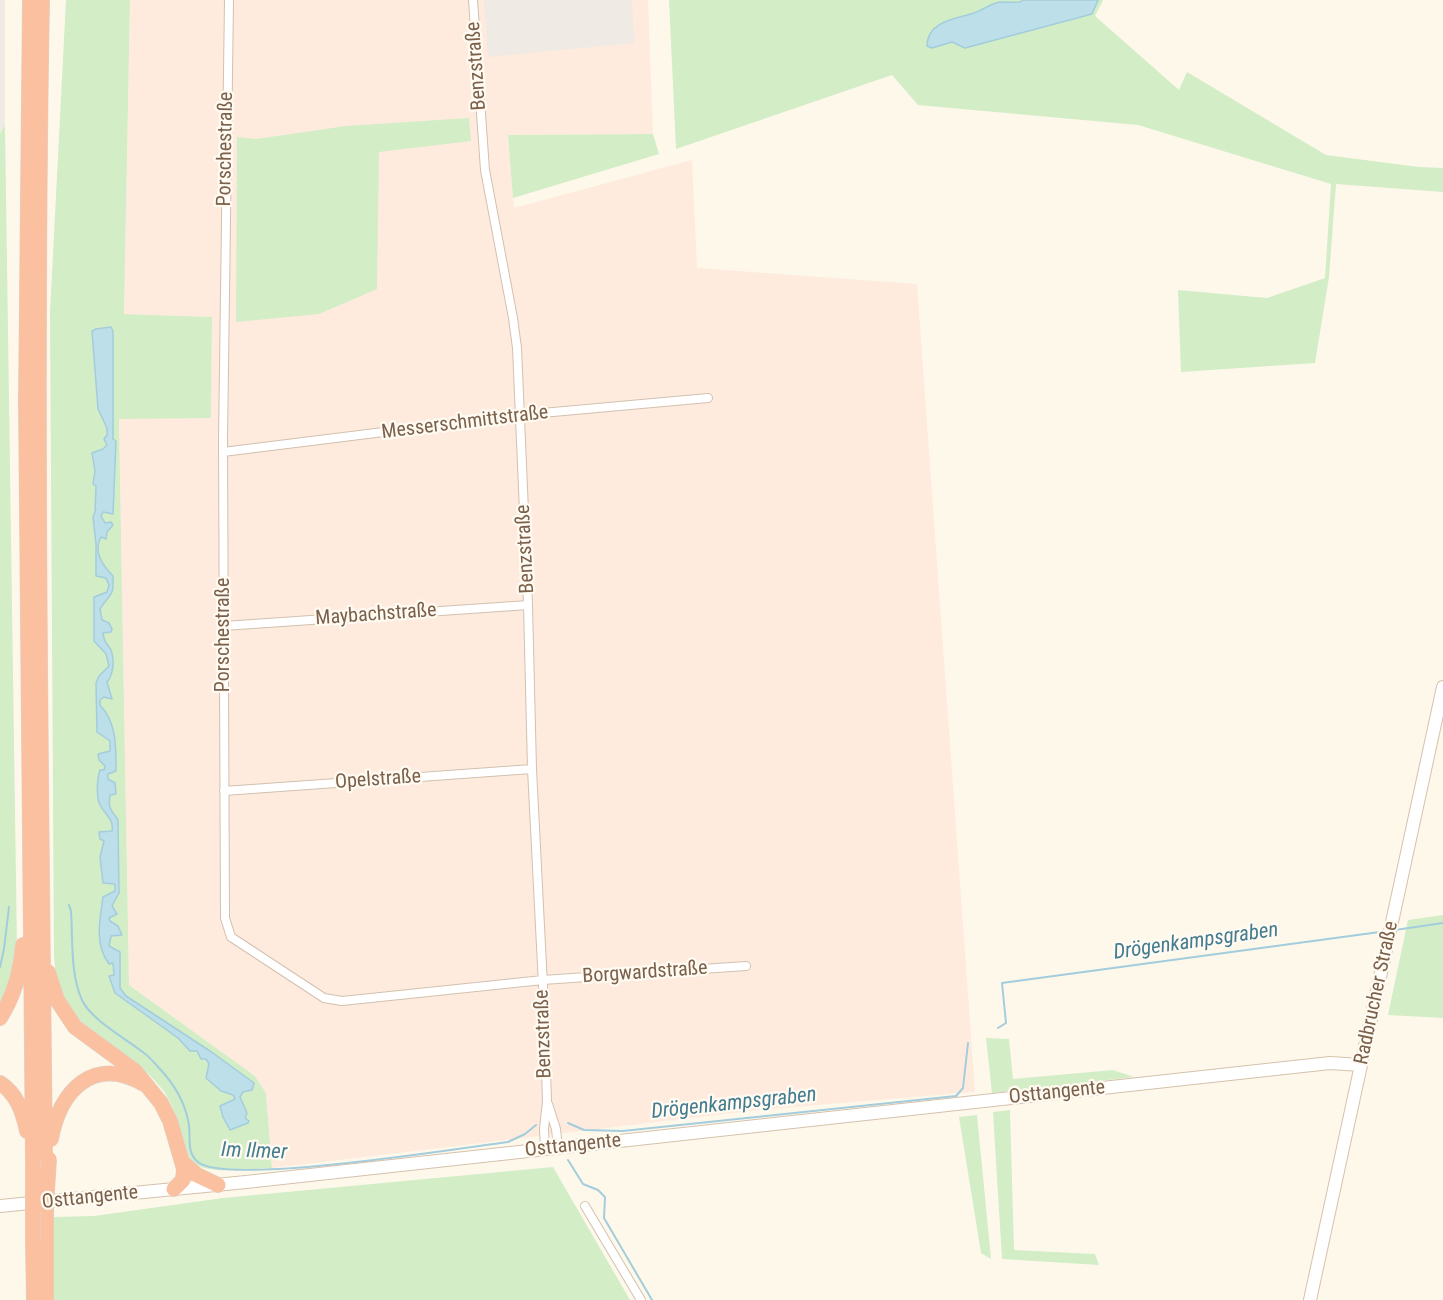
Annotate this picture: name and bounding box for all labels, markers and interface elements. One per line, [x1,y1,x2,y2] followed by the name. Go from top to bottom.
[462,21,492,111] street label: Benzstraße
[213,91,239,207] street label: Porschestraße
[380,401,550,445] street label: Messerschmittstraße
[512,504,540,594] street label: Benzstraße
[212,578,236,692] street label: Porschestraße
[315,599,437,631] street label: Maybachstraße
[334,765,422,795] street label: Opelstraße
[1112,918,1280,966] water label: Drögenkampsgraben
[1350,919,1404,1067] street label: Radbrucher Straße
[582,957,708,989] street label: Borgwardstraße
[530,989,558,1079] street label: Benzstraße
[1008,1076,1106,1110] street label: Osttangente
[650,1083,818,1125] water label: Drögenkampsgraben
[524,1129,622,1163] street label: Osttangente
[221,1138,287,1166] water label: Im Ilmer
[41,1181,139,1215] street label: Osttangente

